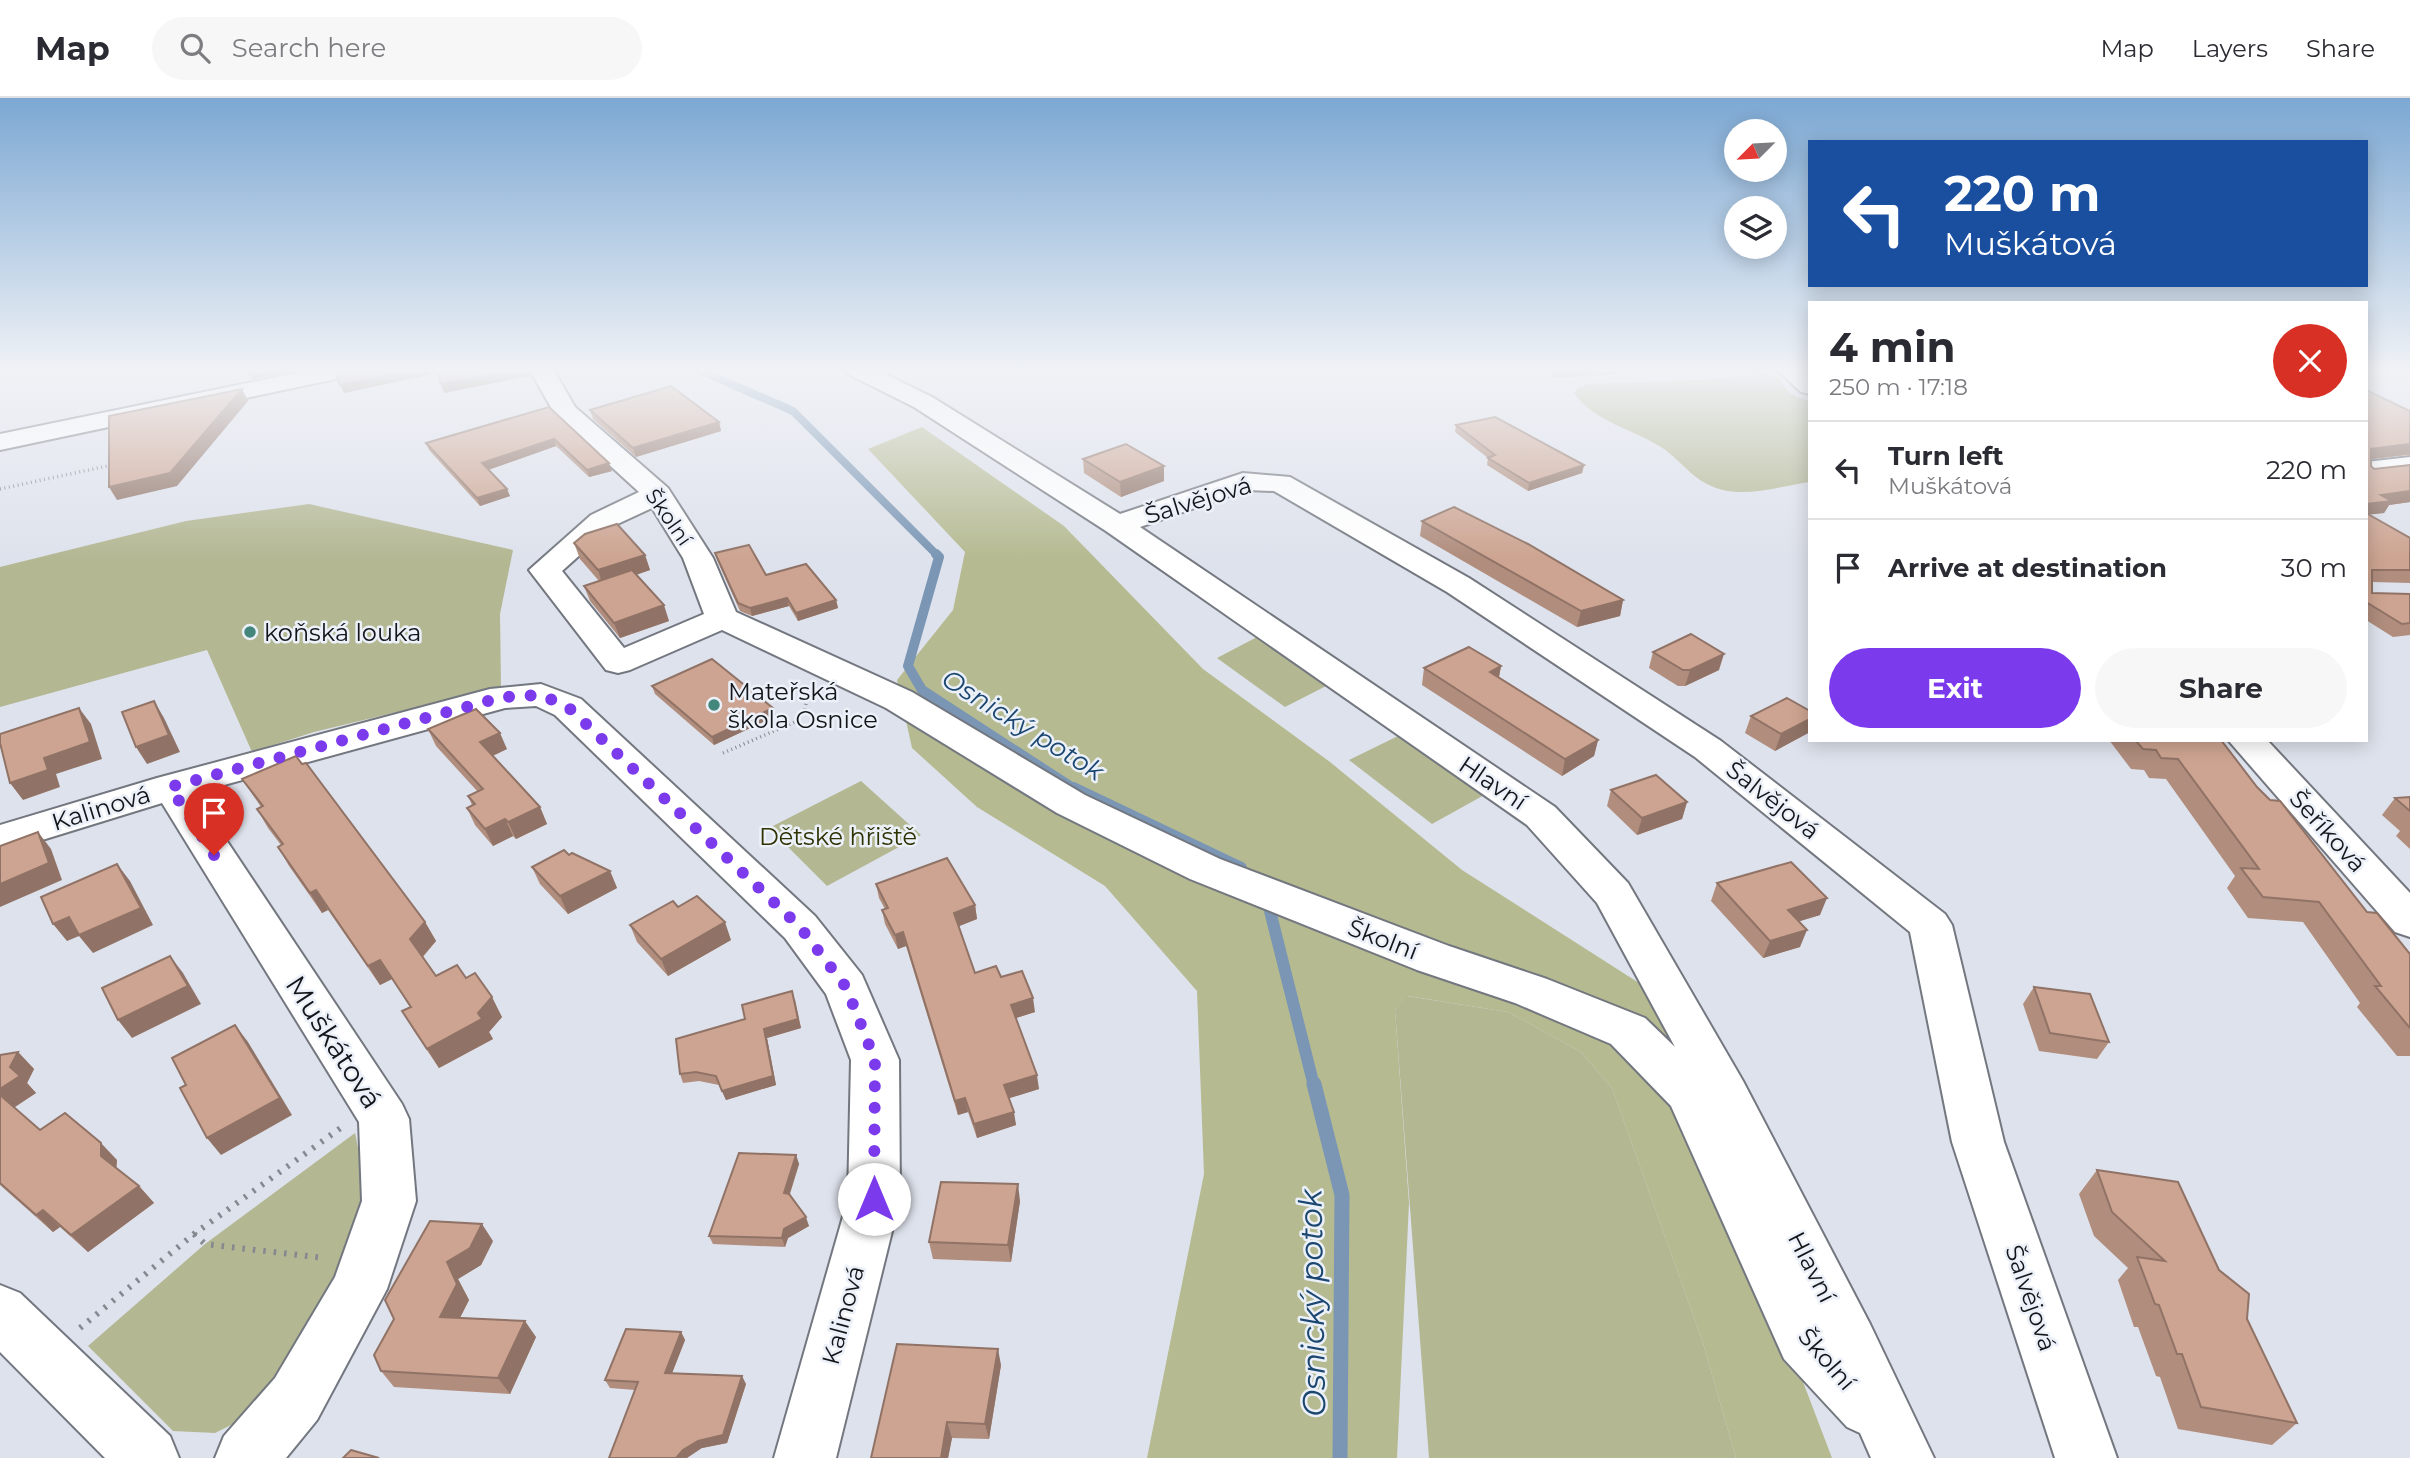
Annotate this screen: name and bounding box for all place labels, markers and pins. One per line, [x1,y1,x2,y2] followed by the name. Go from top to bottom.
[264,618,421,647] place label: koňská louka
[242,624,258,640] marker: koňská louka
[728,677,878,734] place label: Mateřská škola Osnice
[706,697,722,713] marker: Mateřská škola Osnice
[184,783,244,855] pin

